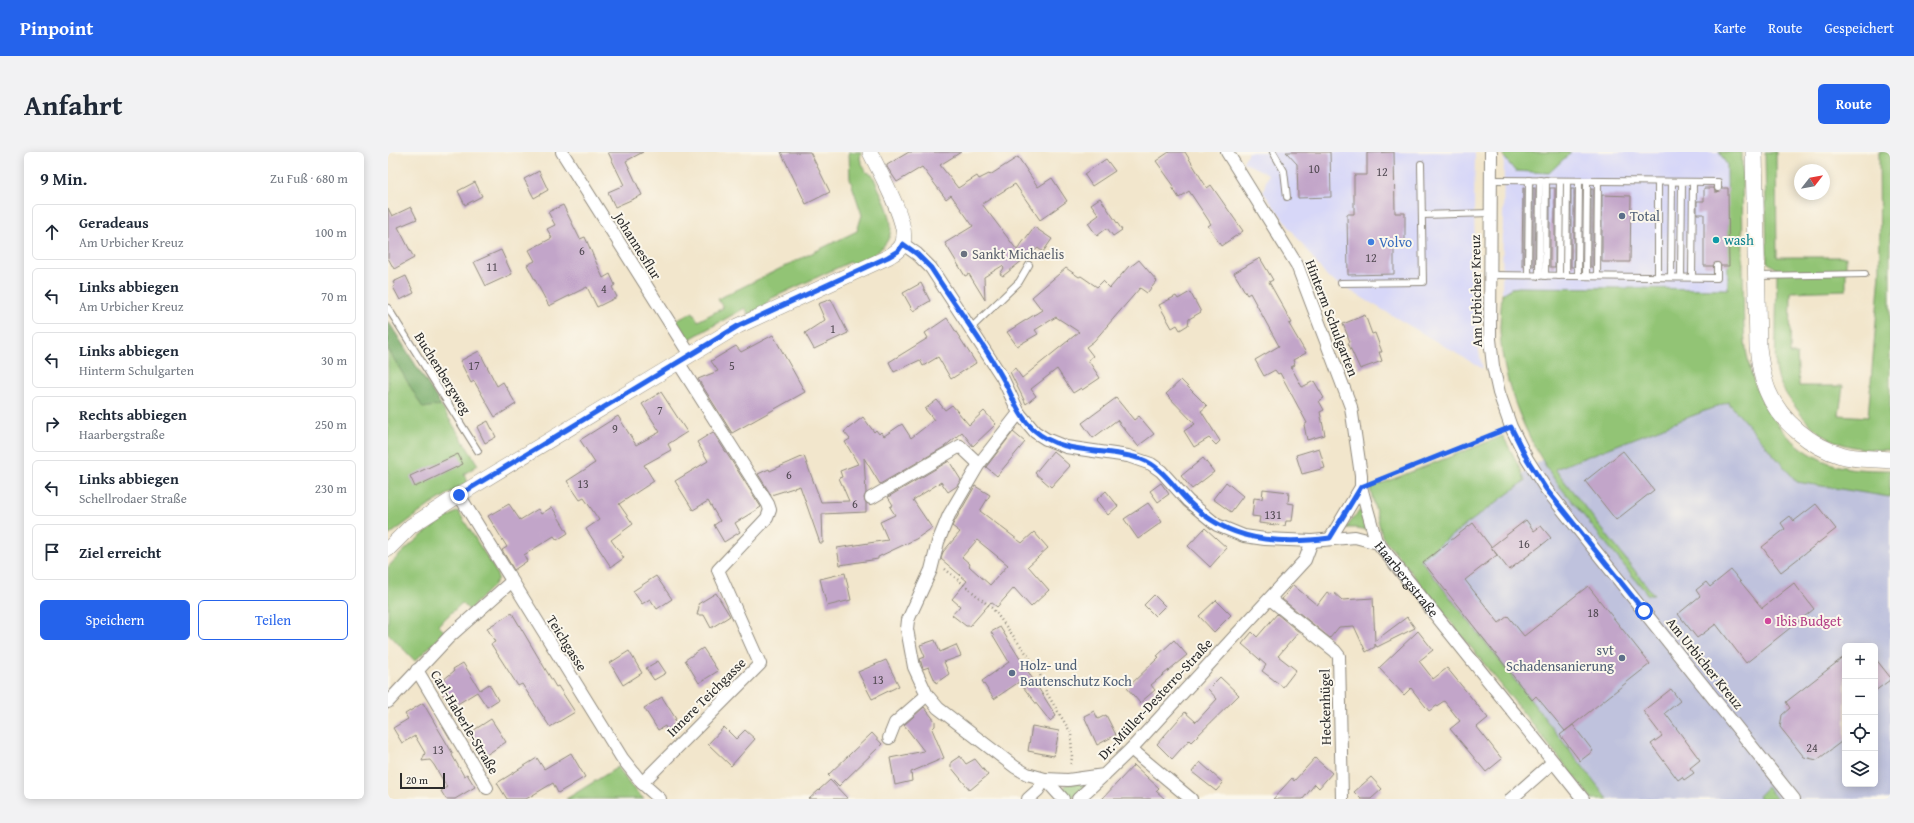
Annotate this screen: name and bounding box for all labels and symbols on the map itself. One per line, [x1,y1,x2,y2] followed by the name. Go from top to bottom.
[1308,160,1320,177] house number: 10
[1376,163,1388,180] house number: 12
[1794,164,1830,200] north arrow
[1630,206,1660,226] place label: Total
[608,207,667,284] street label: Johannesflur
[1617,211,1627,221] marker: Total
[1724,230,1754,250] place label: wash
[1379,232,1412,252] place label: Volvo
[1465,235,1487,347] street label: Am Urbicher Kreuz
[1711,235,1721,245] marker: wash
[1366,237,1376,247] marker: Volvo
[579,242,585,259] house number: 6
[972,244,1064,264] place label: Sankt Michaelis
[959,249,969,259] marker: Sankt Michaelis
[1365,249,1377,266] house number: 12
[1300,257,1364,380] street label: Hinterm Schulgarten
[486,258,498,275] house number: 11
[601,280,607,297] house number: 4
[830,320,836,337] house number: 1
[410,328,476,418] street label: Buchenbergweg
[468,357,480,374] house number: 17
[729,357,735,374] house number: 5
[657,402,663,419] house number: 7
[612,420,618,437] house number: 9
[786,466,792,483] house number: 6
[577,475,589,492] house number: 13
[450,486,468,504] route end
[852,495,858,512] house number: 6
[1264,506,1282,523] house number: 131
[1518,535,1530,552] house number: 16
[1370,537,1444,622] street label: Haarbergstraße
[1635,602,1653,620] route start
[1587,604,1599,621] house number: 18
[542,611,592,675] street label: Teichgasse
[1776,611,1842,631] place label: Ibis Budget
[1662,613,1748,713] street label: Am Urbicher Kreuz
[1763,616,1773,626] marker: Ibis Budget
[1093,633,1217,764] street label: Dr.-Müller-Desterro-Straße
[1506,640,1614,676] place label: svt Schadensanierung
[662,653,750,741] street label: Innere Teichgasse
[1617,653,1627,663] marker: svt Schadensanierung
[1020,655,1132,691] place label: Holz- und Bautenschutz Koch
[426,666,504,778] street label: Carl-Haberle-Straße
[1007,668,1017,678] marker: Holz- und Bautenschutz Koch
[1314,669,1336,745] street label: Heckenhügel
[872,671,884,688] house number: 13
[1806,739,1818,756] house number: 24
[432,741,444,758] house number: 13
[400,771,445,790] scale bar

